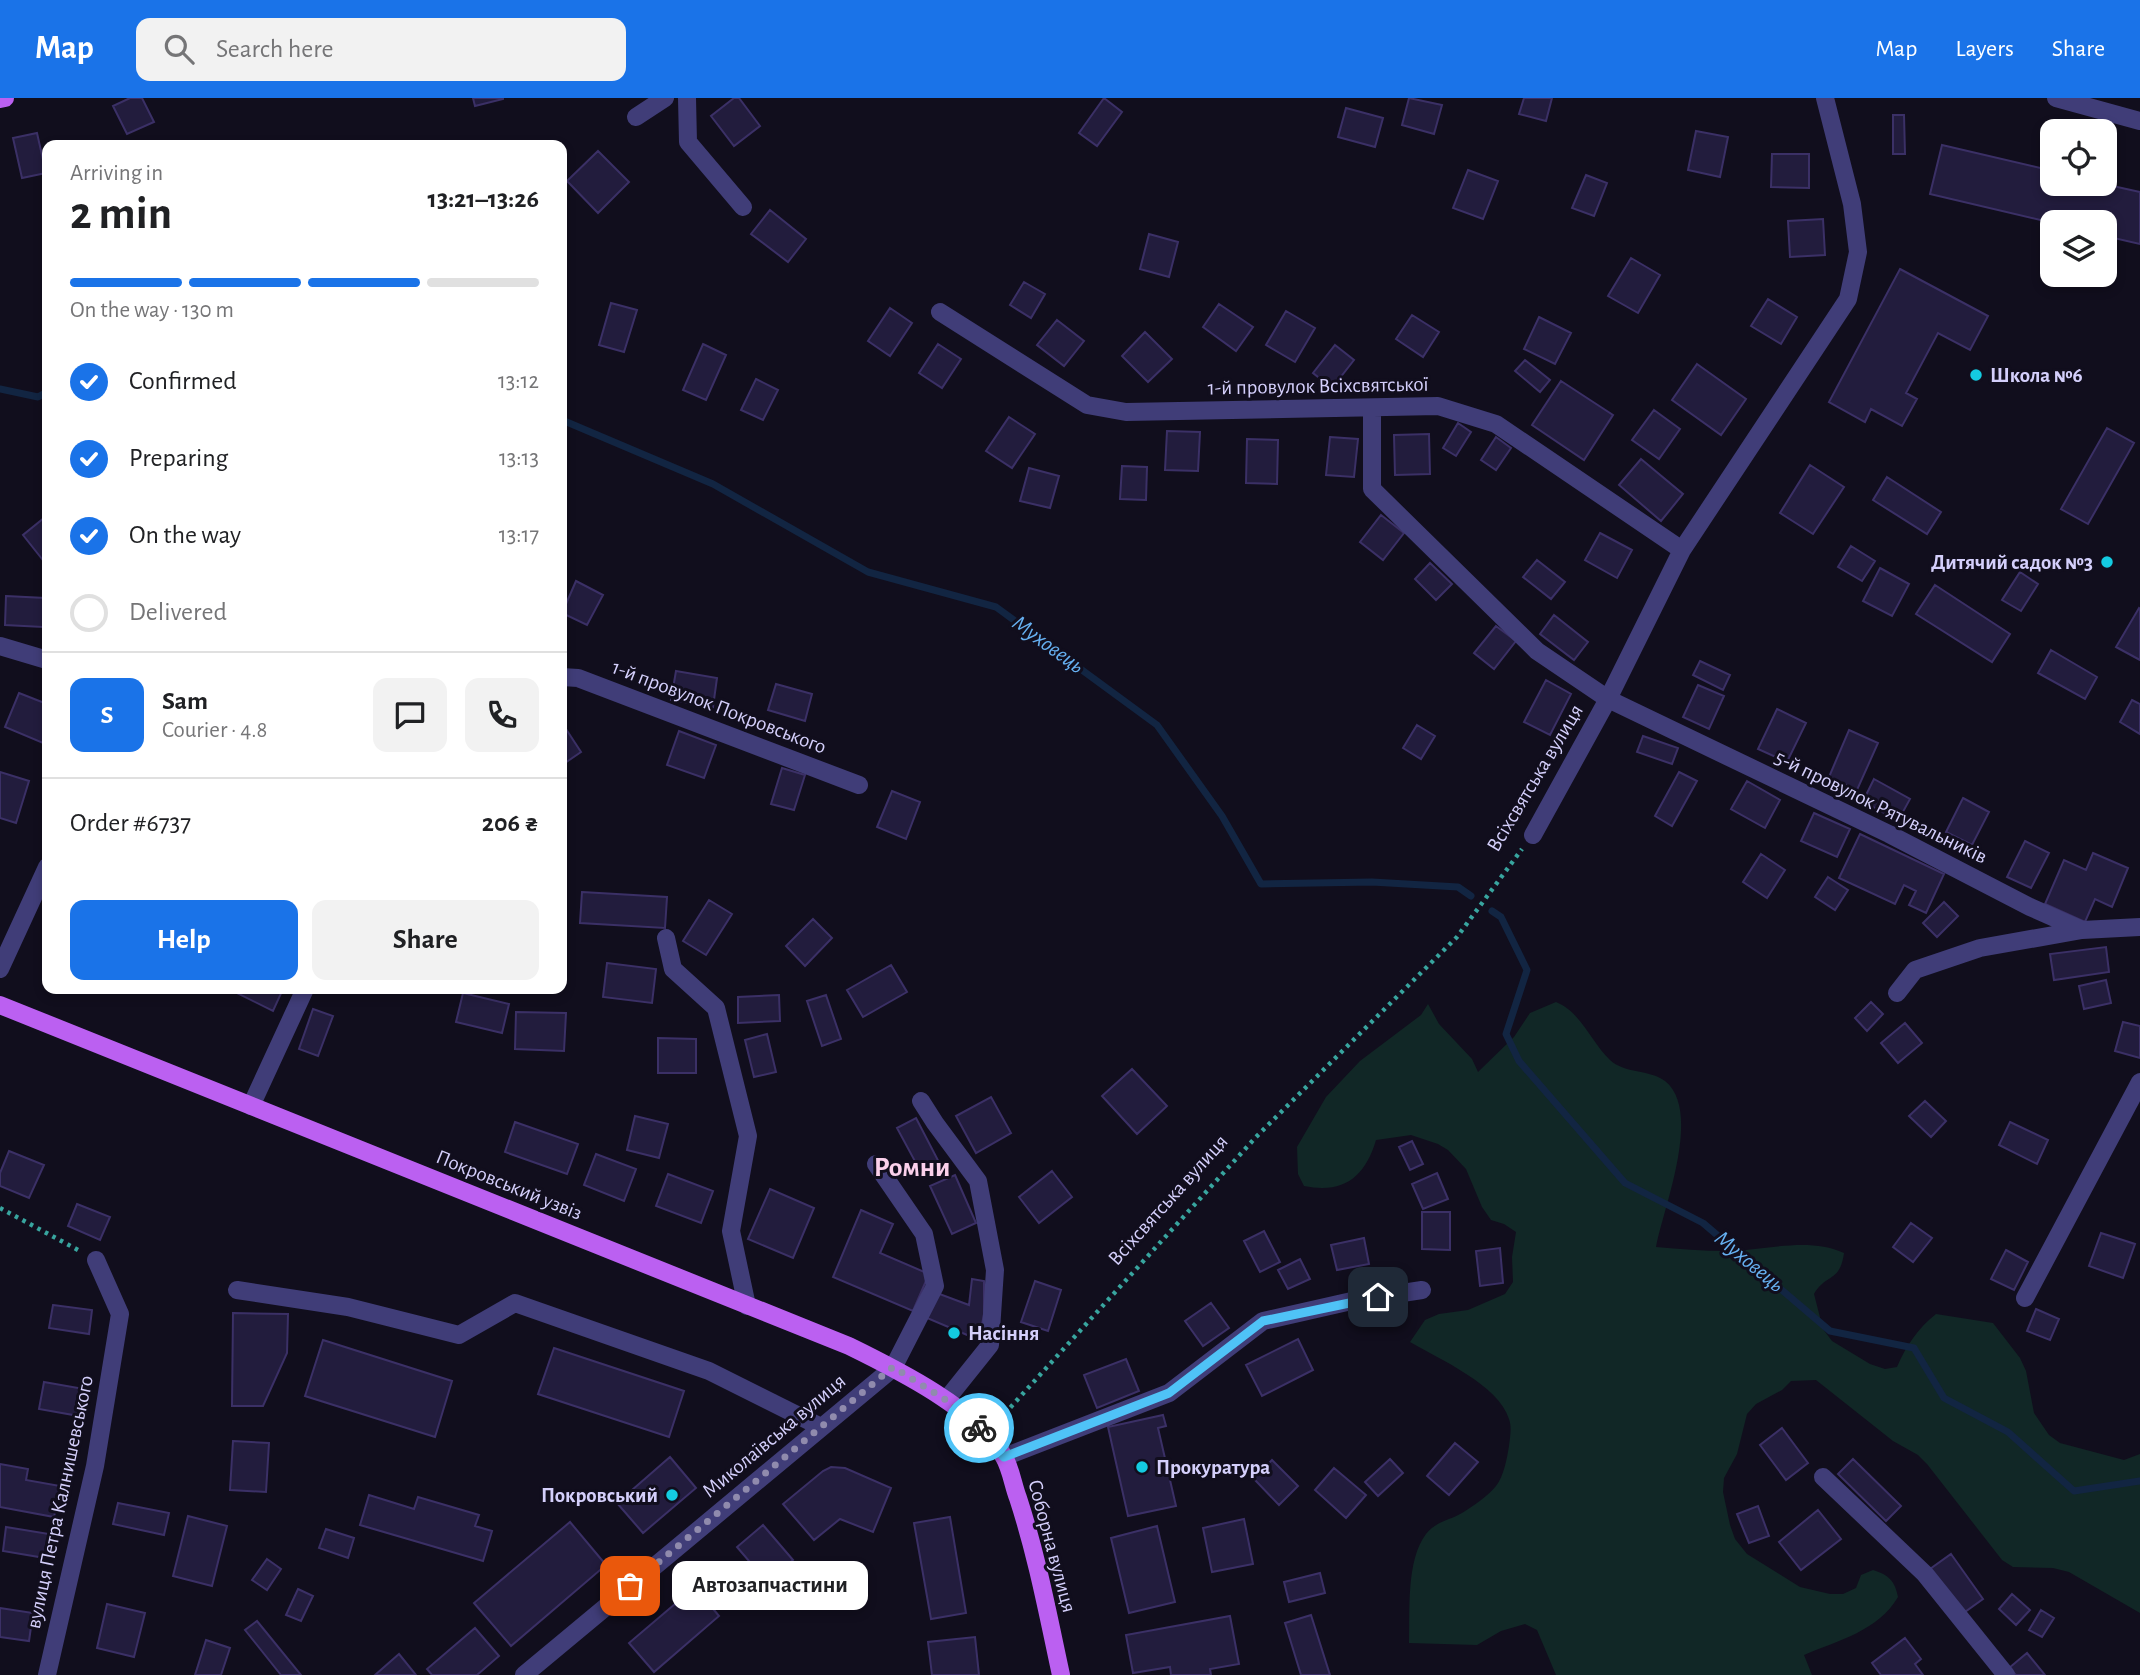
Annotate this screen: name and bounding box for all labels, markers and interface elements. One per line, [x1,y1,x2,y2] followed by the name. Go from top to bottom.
[136,18,626,81] search box
[160,30,198,68] icon: search
[35,32,94,65] text: Map
[216,36,334,62] text: Search here
[1875,37,1917,61] text: Map
[1955,37,2014,61] text: Layers
[2052,37,2105,61] text: Share
[2040,119,2117,287] map controls
[2040,119,2117,196] button: locate
[70,162,163,185] text: Arriving in
[428,186,539,212] text: 13:21–13:26
[70,191,172,237] text: 2 min
[2040,210,2117,287] button: layers
[70,299,234,322] text: On the way · 130 m
[70,363,108,401] icon: check
[1990,365,2083,386] place label: Школа №6
[1968,367,1984,383] marker: Школа №6
[129,368,237,394] text: Confirmed
[498,370,539,393] text: 13:12
[1207,374,1429,398] street label: 1-й провулок Всіхсвятської
[70,440,108,478] icon: check
[129,445,228,471] text: Preparing
[499,447,539,470] text: 13:13
[70,517,108,555] icon: check
[129,522,241,548] text: On the way
[499,524,539,547] text: 13:17
[1931,552,2093,573] place label: Дитячий садок №3
[2099,554,2115,570] marker: Дитячий садок №3
[129,599,227,625] text: Delivered
[1008,611,1088,679] water label: Муховець
[609,656,829,758] street label: 1-й провулок Покровського
[373,678,447,752] button: chat
[465,678,539,752] button: phone
[162,688,208,714] text: Sam
[1483,701,1587,855] street label: Всіхсвятська вулиця
[101,702,113,728] text: S
[162,719,267,742] text: Courier · 4.8
[1771,746,1991,868] street label: 5-й провулок Рятувальників
[70,810,191,836] text: Order #6737
[482,810,539,836] text: 206 ₴
[70,900,298,980] button: Help
[312,900,539,980] button: Share
[1104,1131,1232,1269] street label: Всіхсвятська вулиця
[433,1146,585,1224] street label: Покровський узвіз
[874,1154,950,1182] district label: Ромни
[1710,1227,1788,1297] water label: Муховець
[1348,1267,1408,1327] pin
[1359,1278,1397,1316] icon: home
[968,1323,1039,1344] place label: Насіння
[946,1325,962,1341] marker: Насіння
[698,1370,850,1502] street label: Миколаївська вулиця
[23,1374,97,1630] street label: вулиця Петра Калнишевського
[944,1393,1014,1463] courier
[960,1409,998,1447] icon: bike
[1156,1457,1270,1478] place label: Прокуратура
[1134,1459,1150,1475] marker: Прокуратура
[1024,1477,1080,1615] street label: Соборна вулиця
[541,1485,658,1506] place label: Покровський
[664,1487,680,1503] marker: Покровський
[600,1556,660,1616] pin
[672,1562,868,1610] callout: Автозапчастини
[611,1567,649,1605] icon: bag
[692,1574,848,1597] text: Автозапчастини

